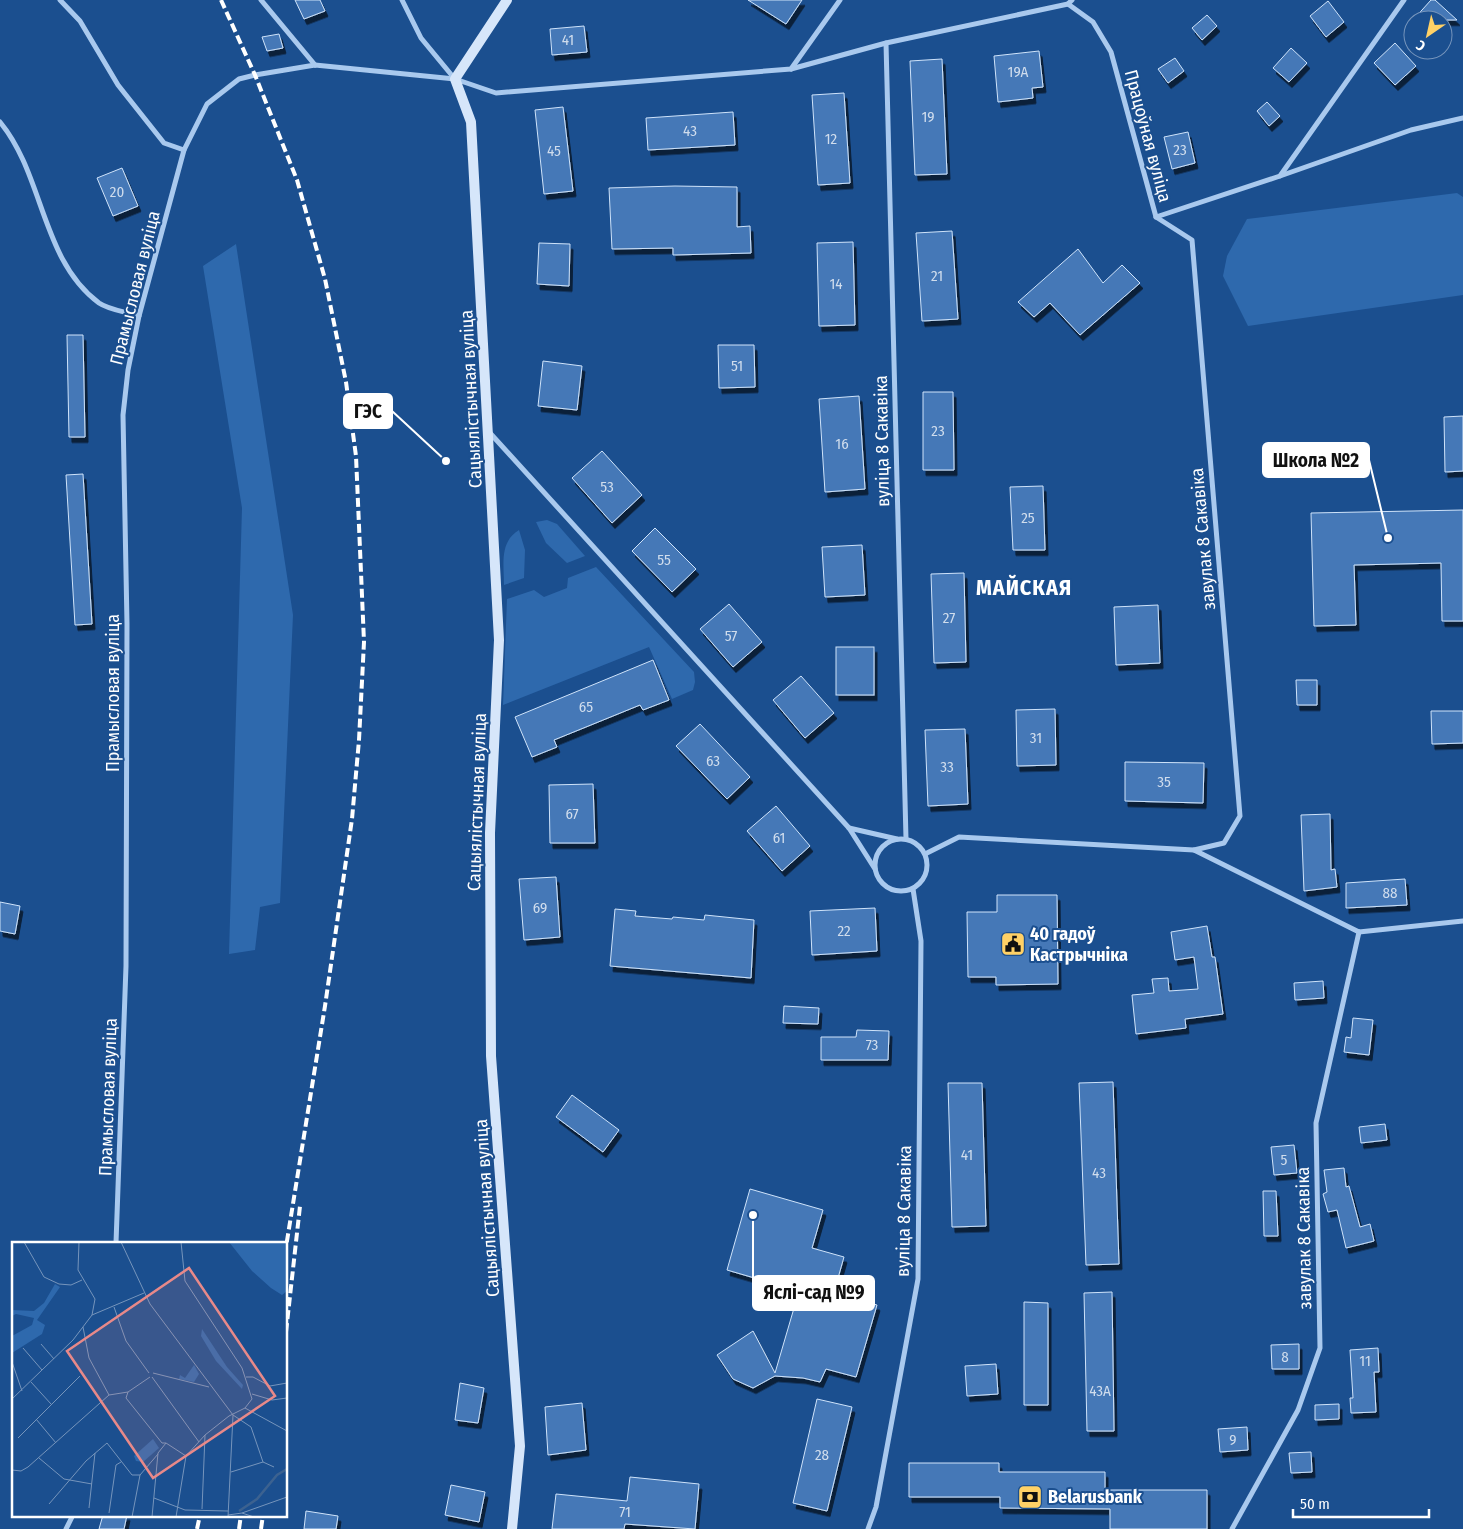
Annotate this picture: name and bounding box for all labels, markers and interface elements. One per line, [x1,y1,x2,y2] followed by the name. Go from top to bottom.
[1403,10,1453,60] north arrow
[562,31,574,49] house number: 41
[1413,36,1429,54] text: С
[1008,63,1029,81] house number: 19А
[1120,67,1176,205] street label: Працоўная вуліца
[921,108,935,126] house number: 19
[683,122,697,140] house number: 43
[825,130,838,148] house number: 12
[1173,141,1187,159] house number: 23
[547,142,561,160] house number: 45
[110,183,124,201] house number: 20
[105,208,165,367] street label: Прамысловая вуліца
[931,267,943,285] house number: 21
[829,275,843,293] house number: 14
[455,309,487,489] street label: Сацыялістычная вуліца
[731,357,743,375] house number: 51
[870,375,894,507] street label: вуліца 8 Сакавіка
[344,394,392,428] callout: ГЭС
[354,400,382,423] text: ГЭС
[931,422,945,440] house number: 23
[835,435,849,453] house number: 16
[1263,443,1369,477] callout: Школа №2
[1273,449,1359,472] text: Школа №2
[1186,467,1220,611] street label: завулак 8 Сакавіка
[600,478,614,496] house number: 53
[1021,509,1035,527] house number: 25
[657,551,671,569] house number: 55
[976,574,1072,601] district label: МАЙСКАЯ
[943,609,955,627] house number: 27
[102,614,124,772] street label: Прамысловая вуліца
[725,627,737,645] house number: 57
[579,698,593,716] house number: 65
[463,712,491,891] street label: Сацыялістычная вуліца
[1030,729,1042,747] house number: 31
[706,752,720,770] house number: 63
[940,758,954,776] house number: 33
[1157,773,1171,791] house number: 35
[565,805,579,823] house number: 67
[773,829,785,847] house number: 61
[1382,884,1398,902] house number: 88
[533,899,547,917] house number: 69
[837,922,851,940] house number: 22
[1030,923,1128,966] place label: 40 гадоў Кастрычніка
[1000,931,1026,957] public building icon: 40 гадоў Кастрычніка
[94,1017,122,1176] street label: Прамысловая вуліца
[866,1036,879,1054] house number: 73
[470,1118,504,1298] street label: Сацыялістычная вуліца
[892,1145,916,1277] street label: вуліца 8 Сакавіка
[961,1146,973,1164] house number: 41
[1281,1151,1288,1169] house number: 5
[1092,1164,1106,1182] house number: 43
[1292,1166,1316,1309] street label: завулак 8 Сакавіка
[12,1242,288,1516] inset map
[753,1276,874,1310] callout: Яслі-сад №9
[763,1281,865,1304] text: Яслі-сад №9
[1281,1348,1289,1366] house number: 8
[1359,1352,1371,1370] house number: 11
[1089,1382,1111,1400] house number: 43А
[1229,1431,1237,1449] house number: 9
[815,1446,829,1464] house number: 28
[1017,1484,1043,1510] bank icon: Belarusbank
[1048,1486,1143,1508] place label: Belarusbank
[1293,1486,1429,1518] scale bar
[1300,1495,1330,1513] text: 50 m
[619,1503,631,1521] house number: 71

